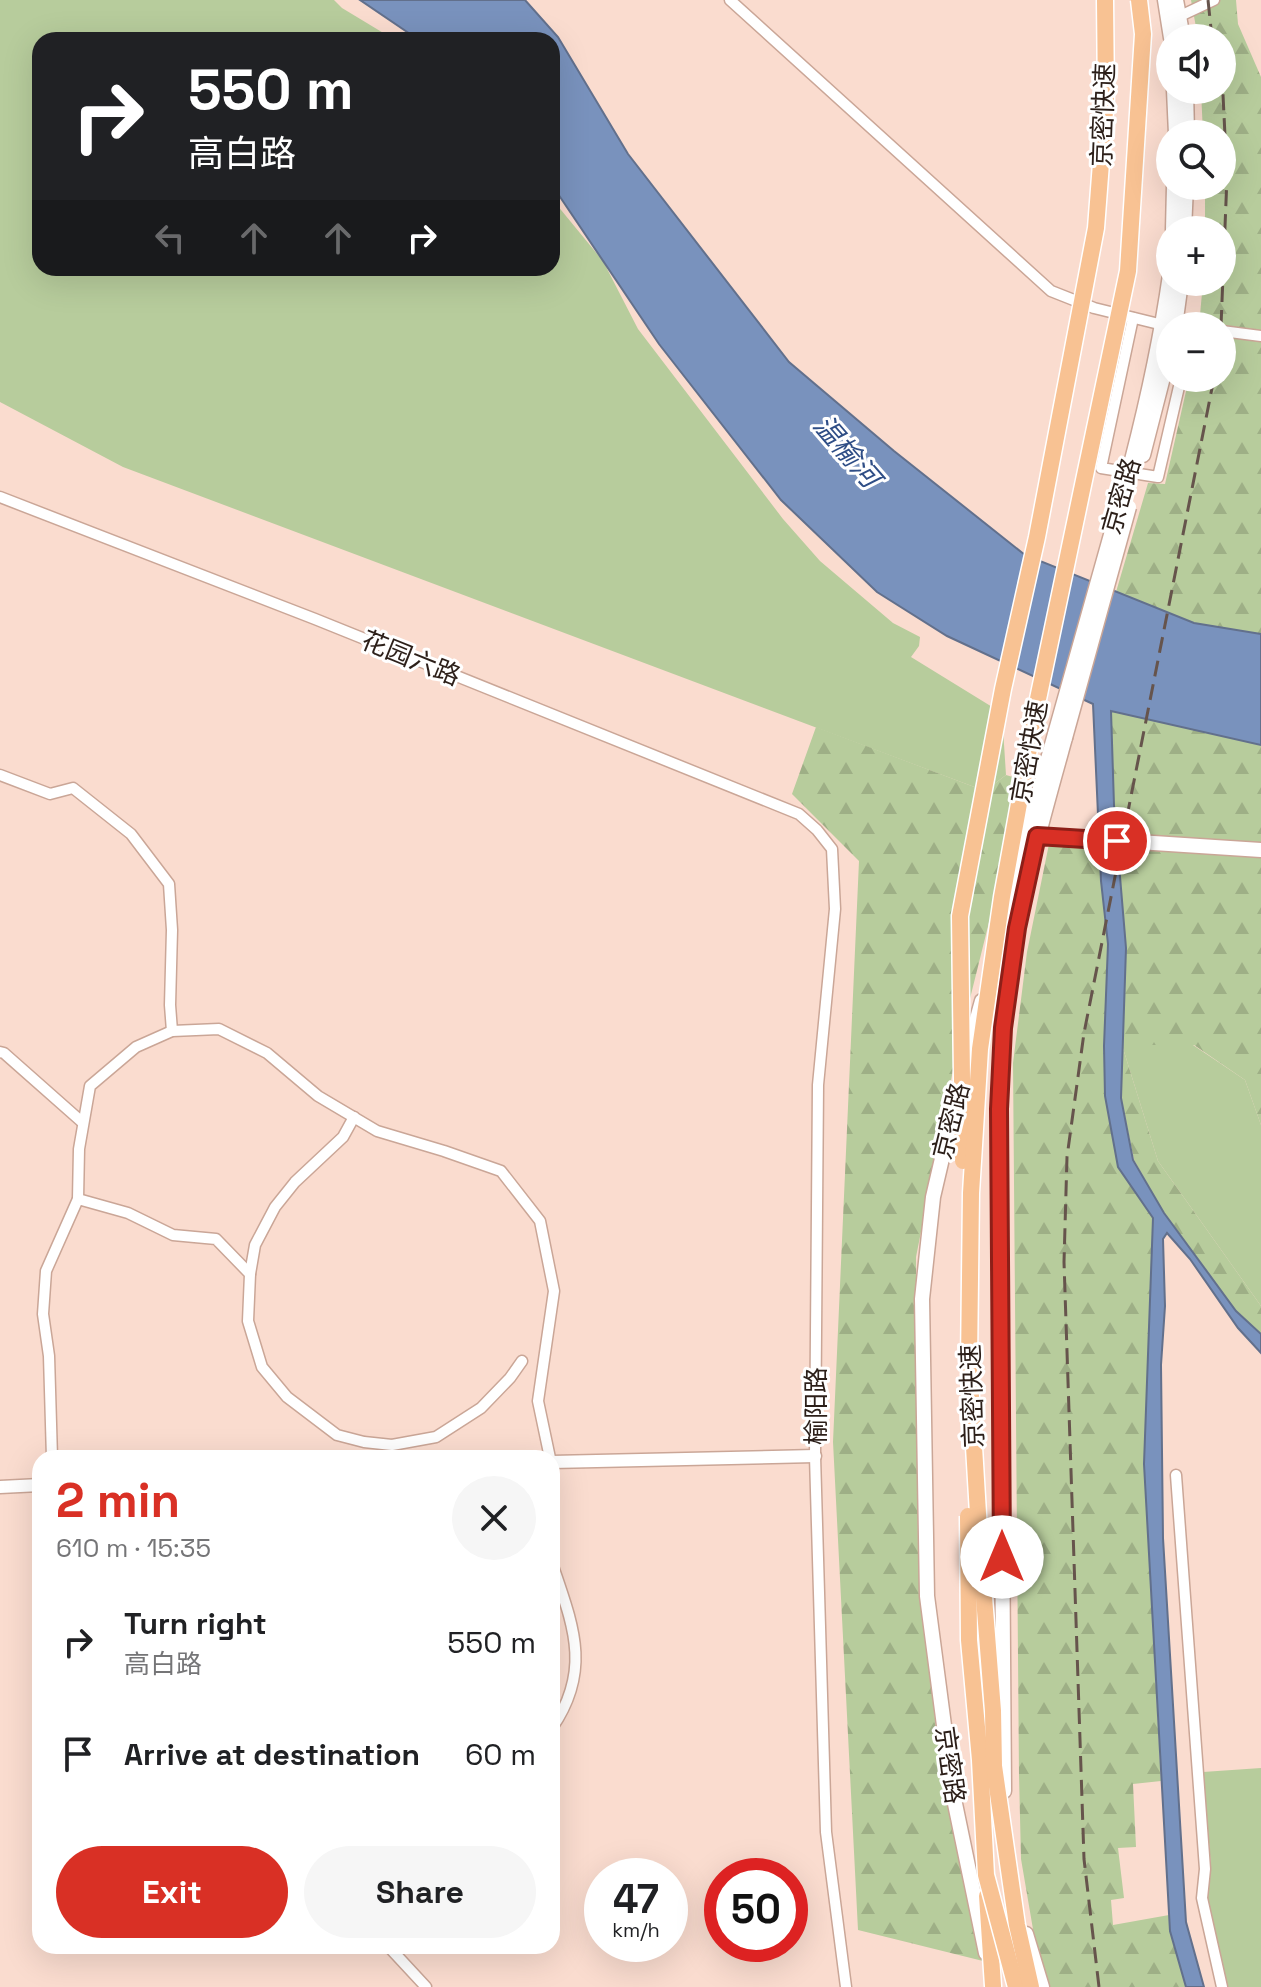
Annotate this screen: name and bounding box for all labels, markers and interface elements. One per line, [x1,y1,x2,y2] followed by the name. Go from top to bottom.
[1156,24,1236,392] map controls
[1156,24,1236,104] button: sound
[188,54,354,125] text: 550 m
[1084,62,1122,168] street label: 京密快速
[56,64,160,168] icon: right
[1156,120,1236,200] button: search
[188,131,296,177] text: 高白路
[148,216,192,260] icon: left
[232,216,276,260] icon: ahead
[316,216,360,260] icon: ahead
[400,216,444,260] icon: right
[1156,216,1236,296] button: +
[1156,312,1236,392] button: −
[806,407,891,498] water label: 温榆河
[1094,454,1148,538] street label: 京密路
[356,623,466,693] street label: 花园六路
[1003,698,1055,806] street label: 京密快速
[1083,807,1151,875] pin
[1095,819,1139,863] icon: arrive
[925,1079,977,1163] street label: 京密路
[953,1343,991,1449] street label: 京密快速
[799,1367,833,1445] street label: 榆阳路
[56,1470,180,1531] text: 2 min
[452,1476,536,1560] button: close
[960,1515,1044,1599] position arrow
[56,1531,211,1565] text: 610 m · 15:35
[124,1604,267,1643] text: Turn right
[56,1620,100,1664] icon: right
[447,1623,536,1662] text: 550 m
[124,1647,202,1681] text: 高白路
[928,1724,972,1806] street label: 京密路
[56,1732,100,1776] icon: arrive
[124,1735,420,1774] text: Arrive at destination
[465,1735,536,1774] text: 60 m
[56,1846,288,1938] button: Exit
[304,1846,536,1938] button: Share
[704,1858,808,1962] speed limit sign: 50
[613,1874,659,1925] text: 47
[612,1917,660,1943] text: km/h

